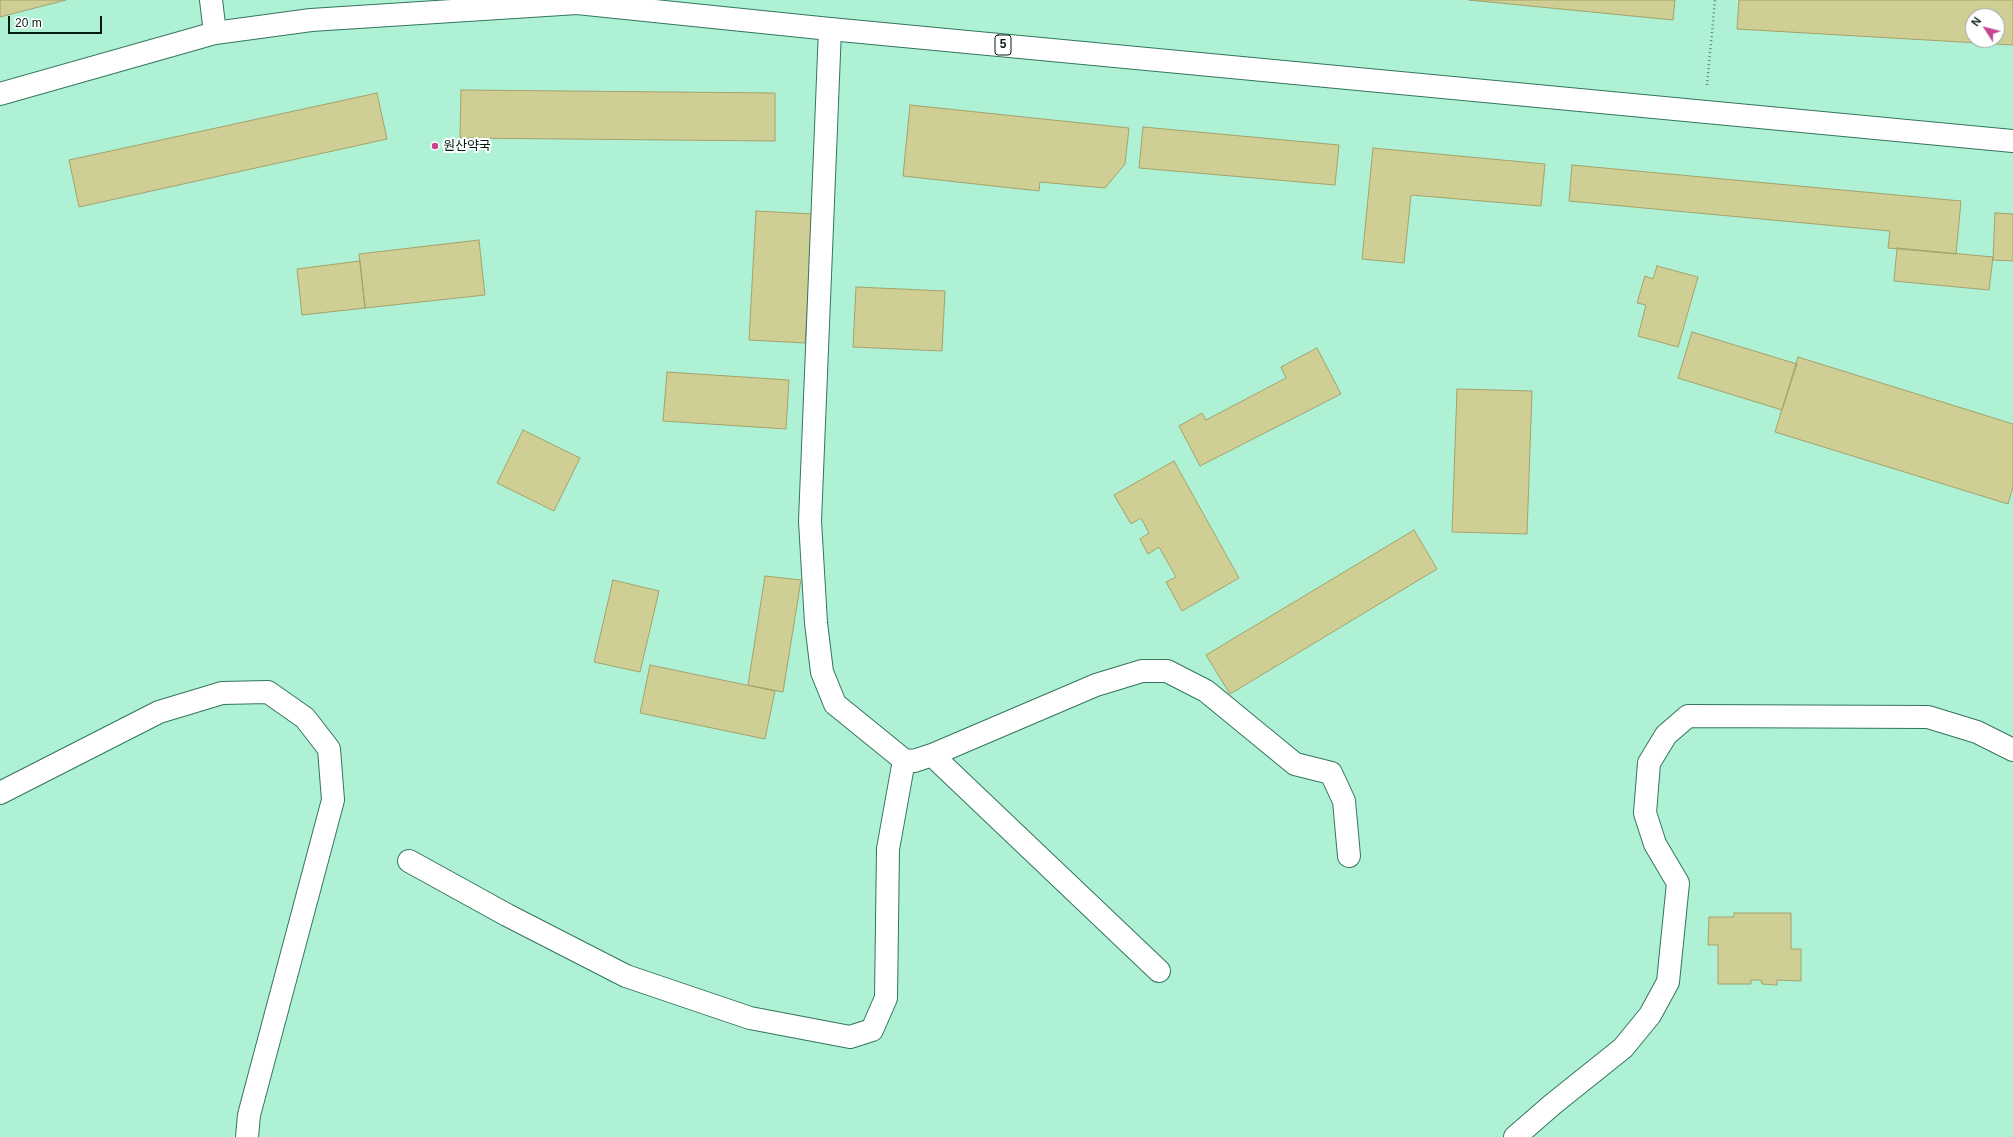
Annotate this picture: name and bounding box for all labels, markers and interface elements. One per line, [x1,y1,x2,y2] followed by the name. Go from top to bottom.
[10,8,104,34] scale bar
[1965,8,2005,48] north arrow
[1969,15,1983,28] text: N
[15,16,42,30] text: 20 m
[995,35,1011,55] road number: 5
[443,138,491,154] place label: 원산약국
[430,141,440,151] marker: 원산약국

